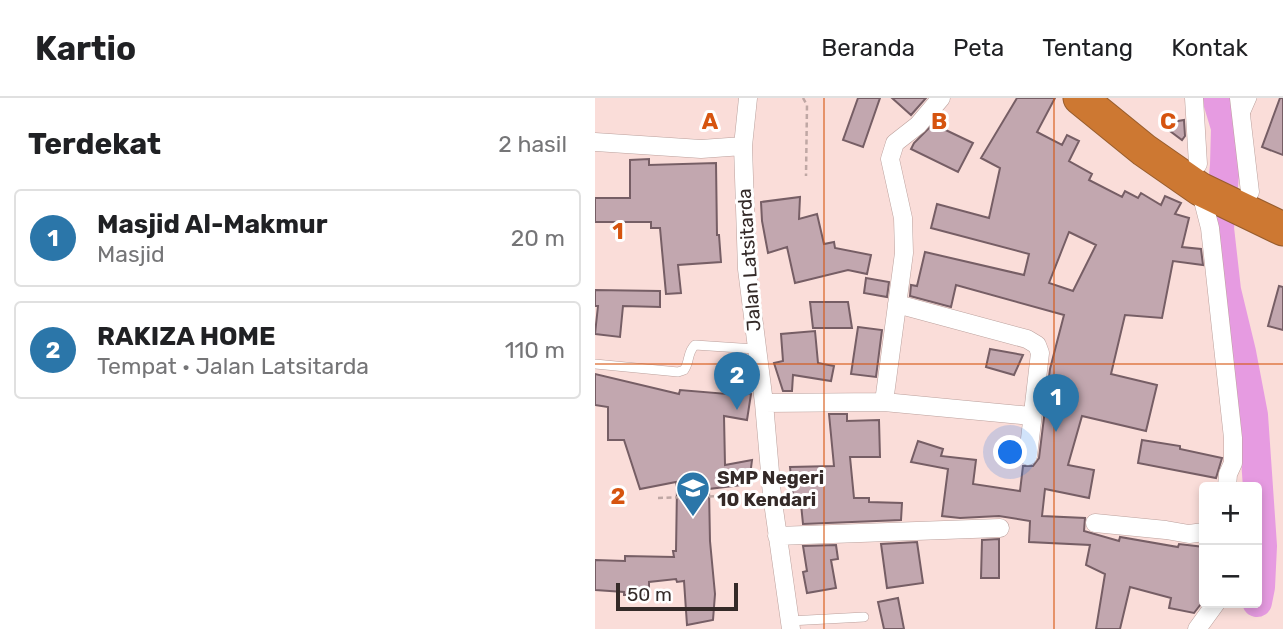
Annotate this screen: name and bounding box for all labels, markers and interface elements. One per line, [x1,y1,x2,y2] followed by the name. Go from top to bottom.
[35,29,136,68] text: Kartio
[821,34,915,62] text: Beranda
[953,34,1004,62] text: Peta
[1042,34,1133,62] text: Tentang
[1171,34,1248,62] text: Kontak
[702,107,719,135] text: A
[931,107,947,135] text: B
[1160,107,1176,135] text: C
[28,126,161,162] text: Terdekat
[498,130,567,158] text: 2 hasil
[733,188,765,332] street label: Jalan Latsitarda
[97,209,328,240] text: Masjid Al-Makmur
[612,217,624,245] text: 1
[47,224,59,252] text: 1
[511,224,565,252] text: 20 m
[97,240,165,268] text: Masjid
[97,321,276,352] text: RAKIZA HOME
[46,336,60,364] text: 2
[505,336,565,364] text: 110 m
[97,352,369,380] text: Tempat · Jalan Latsitarda
[714,352,760,410] pin: 2
[1033,374,1079,432] pin: 1
[993,435,1027,469] your location
[717,466,824,511] place label: SMP Negeri 10 Kendari
[674,469,712,518] school or university icon: SMP Negeri 10 Kendari
[611,482,625,510] text: 2
[1199,482,1262,608] map controls
[1199,482,1262,545] button: +
[1199,545,1262,608] button: −
[616,580,739,612] scale bar
[627,583,672,606] text: 50 m

